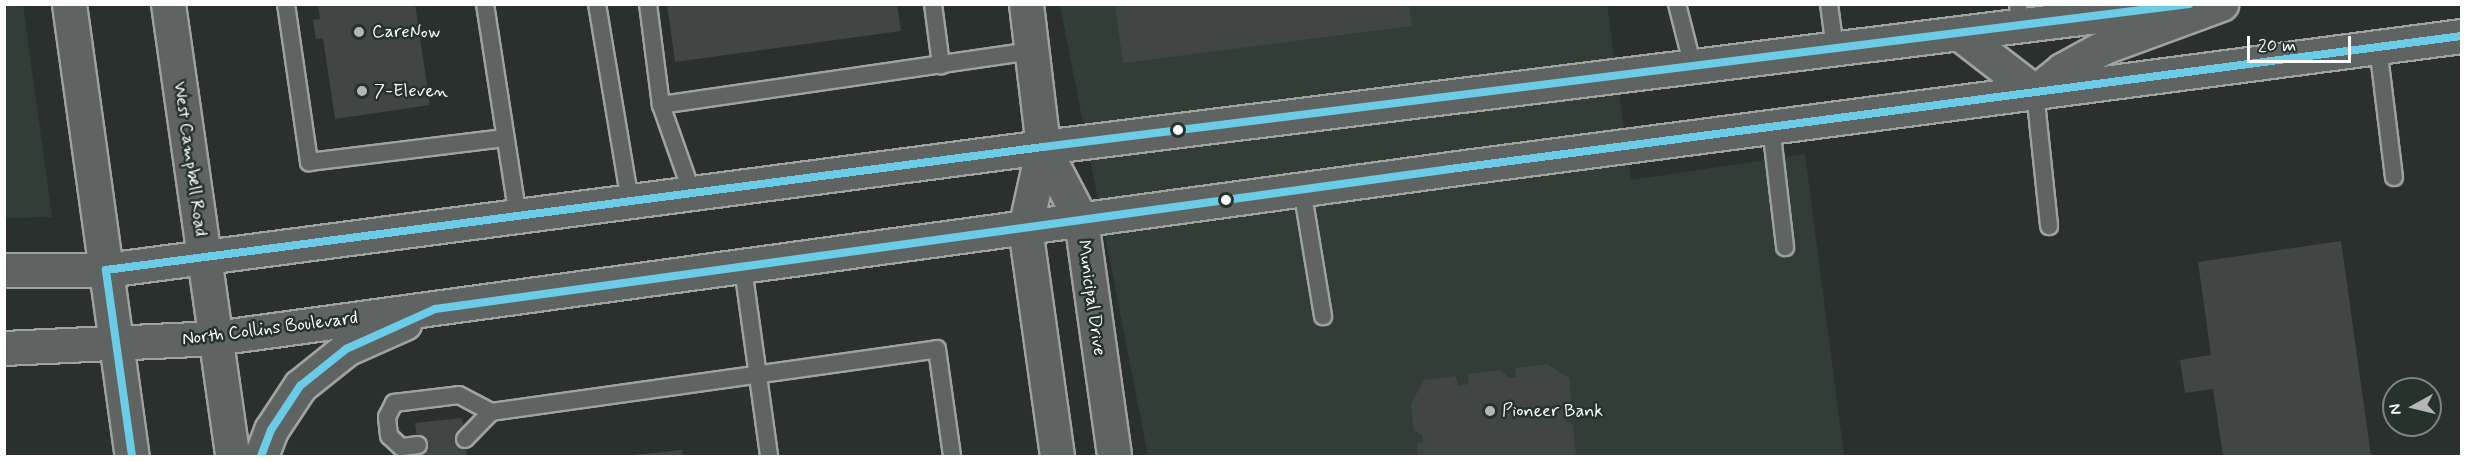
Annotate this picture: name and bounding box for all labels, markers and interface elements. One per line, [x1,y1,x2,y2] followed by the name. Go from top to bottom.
[372,21,440,43] place label: CareNow
[350,23,368,41] marker: CareNow
[2250,24,2354,62] scale bar
[2258,34,2296,58] text: 20 m
[374,80,448,102] place label: 7-Eleven
[169,81,211,237] street label: West Campbell Road
[355,84,369,98] marker: 7-Eleven
[1172,124,1184,136] unlabelled marker
[1220,194,1232,206] unlabelled marker
[1072,239,1110,357] street label: Municipal Drive
[182,308,358,350] street label: North Collins Boulevard
[2382,377,2442,437] north arrow
[1502,400,1604,422] place label: Pioneer Bank
[2385,403,2407,416] text: N
[1483,404,1497,418] marker: Pioneer Bank

